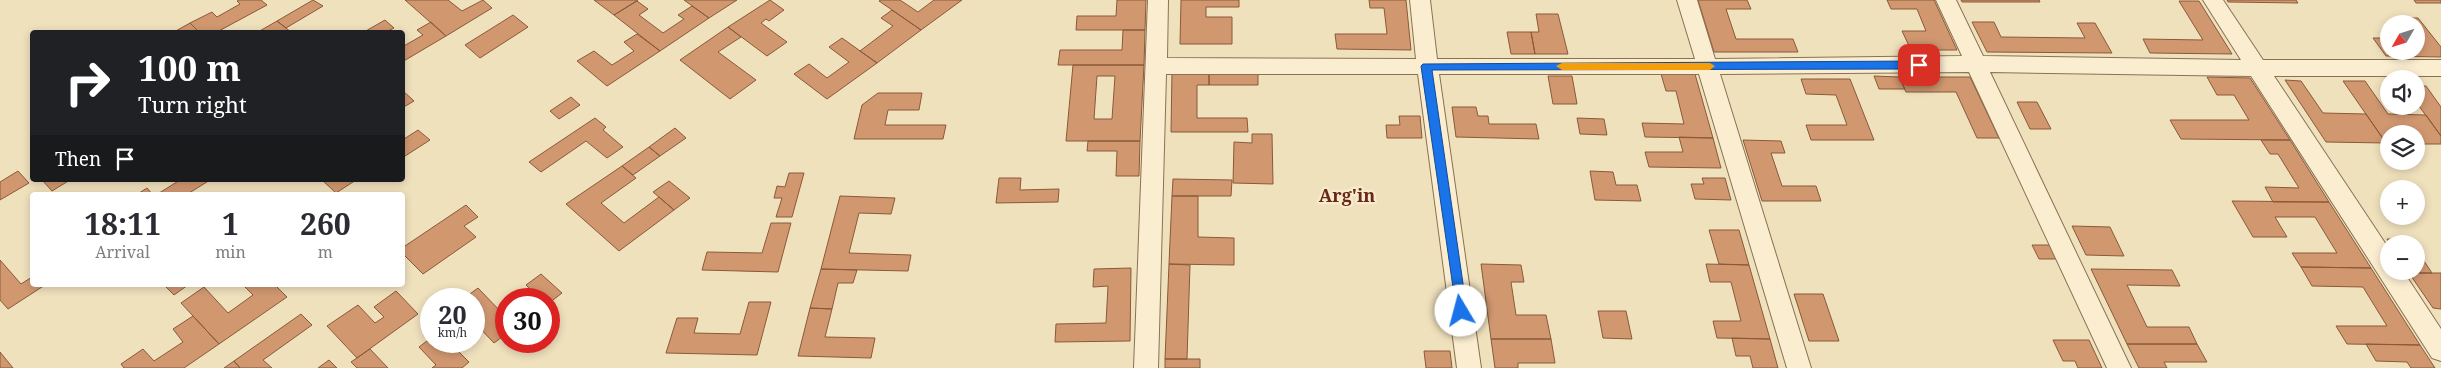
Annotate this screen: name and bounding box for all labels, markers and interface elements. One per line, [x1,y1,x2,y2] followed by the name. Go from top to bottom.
[2380,15,2425,60] north arrow
[2380,15,2425,280] map controls
[138,44,241,91] text: 100 m
[1898,44,1940,86] pin
[55,50,120,115] icon: right
[1905,51,1933,79] icon: arrive
[2380,70,2425,115] button: sound
[138,89,247,119] text: Turn right
[2380,125,2425,170] button: layers
[111,145,139,173] icon: arrive
[55,146,101,172] text: Then
[2380,180,2425,225] button: +
[1319,183,1375,207] district label: Arg'in
[84,203,161,244] text: 18:11
[222,203,239,244] text: 1
[300,203,351,244] text: 260
[2380,235,2425,280] button: −
[95,241,150,263] text: Arrival
[215,241,246,263] text: min
[318,241,333,263] text: m
[1434,284,1486,336] position arrow
[495,288,560,353] speed limit sign: 30
[438,297,467,331] text: 20
[438,324,467,341] text: km/h

